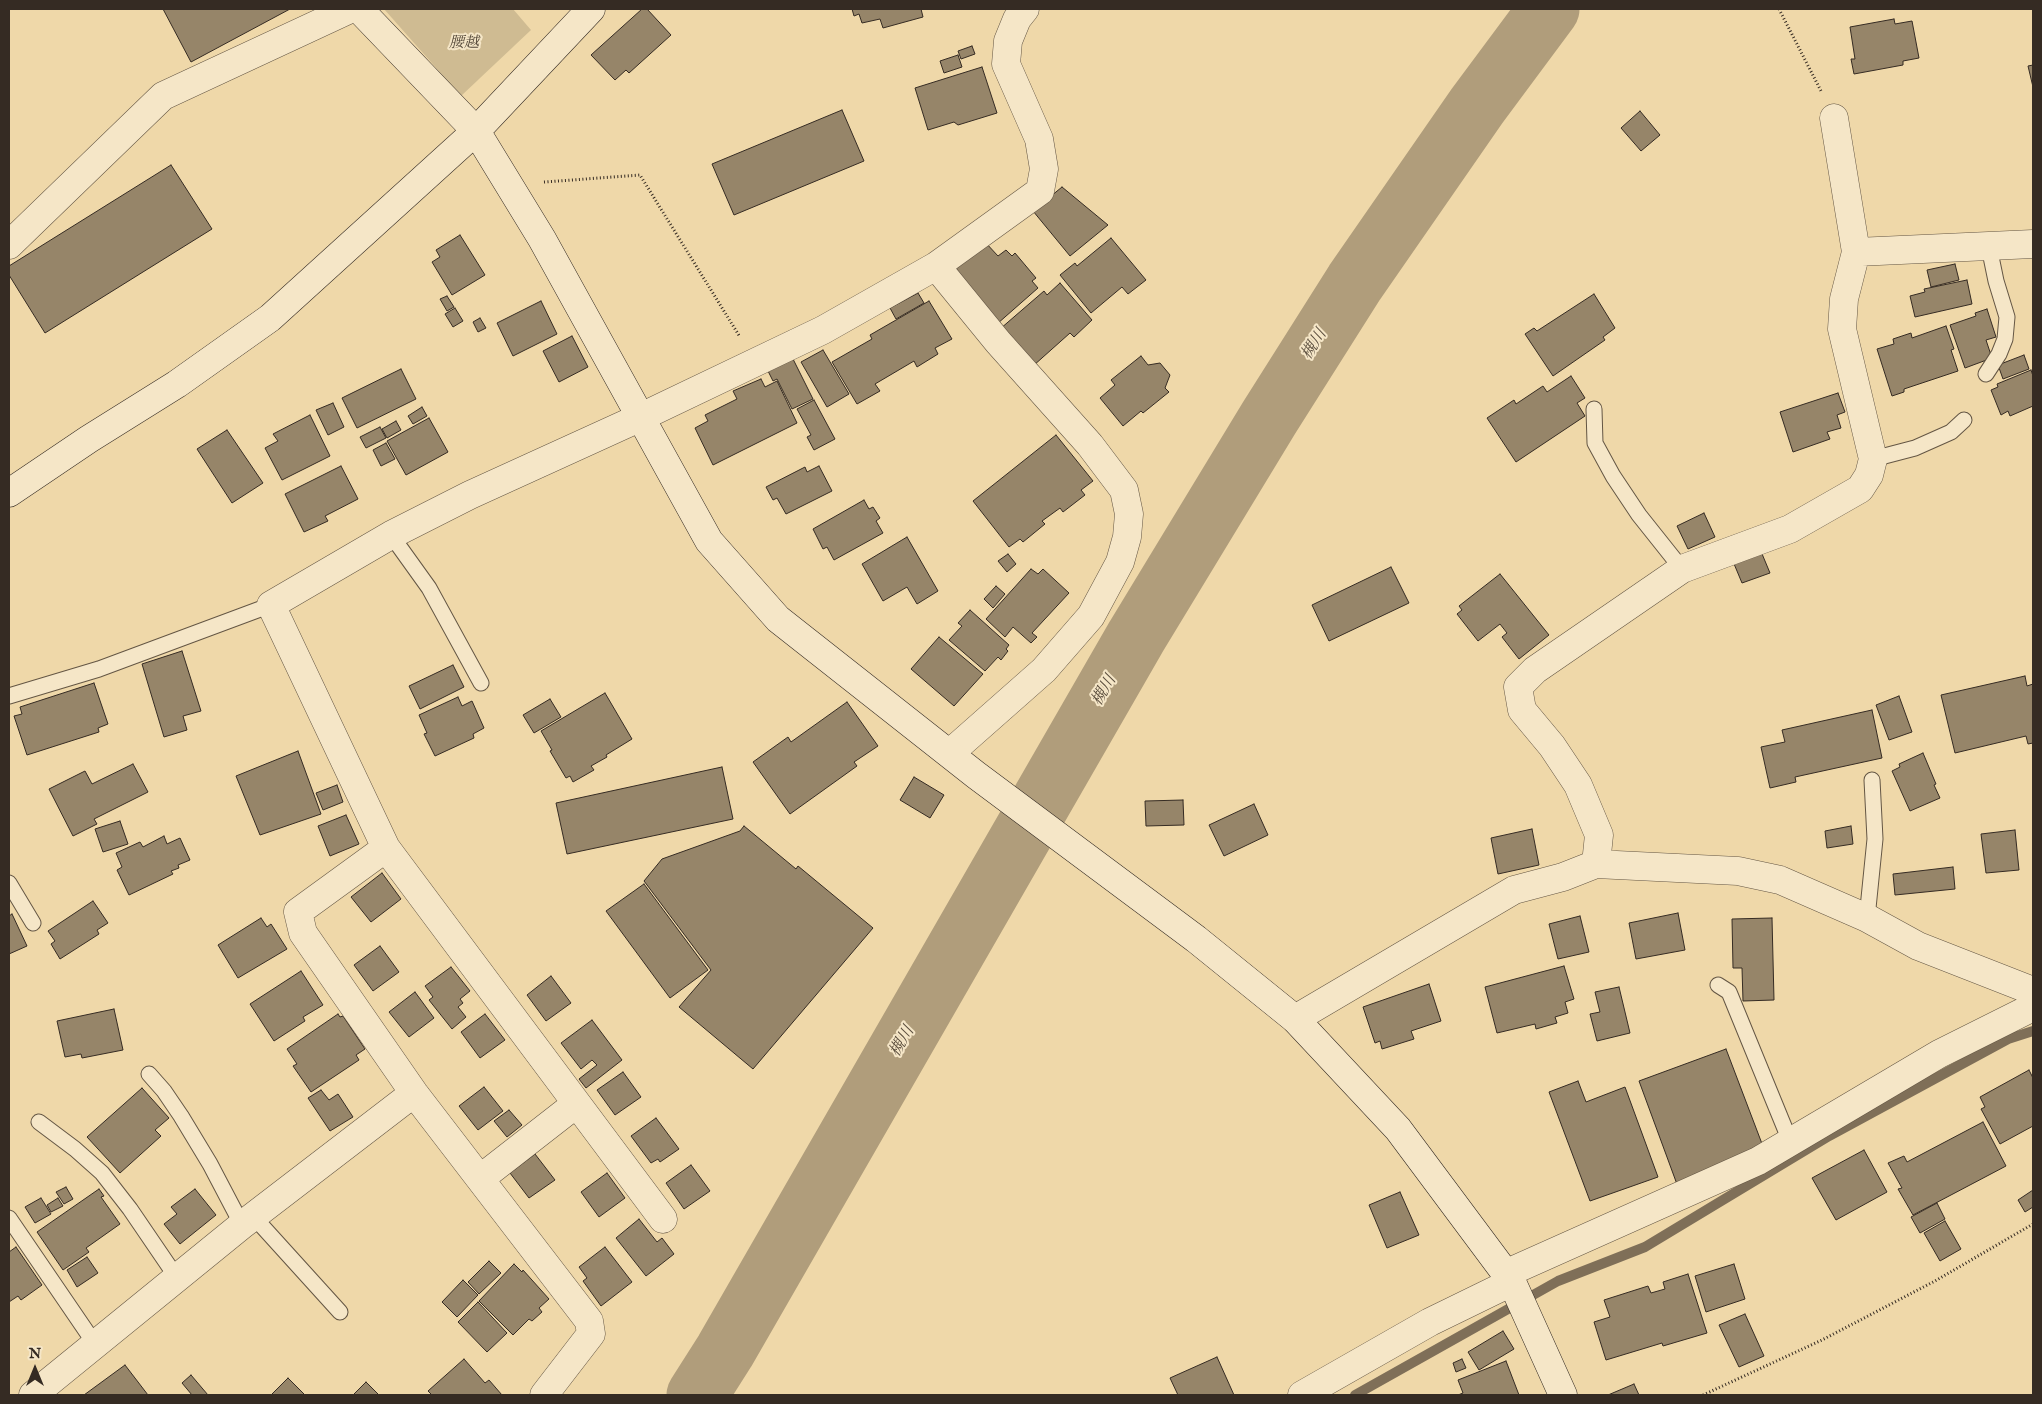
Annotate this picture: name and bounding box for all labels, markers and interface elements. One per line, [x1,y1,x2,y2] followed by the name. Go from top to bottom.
[449,35,479,53] park label: 腰越
[1298,326,1332,364] water label: 槻川
[1089,672,1121,710] water label: 槻川
[887,1023,919,1061] water label: 槻川
[10,1344,60,1394] north arrow
[29,1345,41,1363] text: N

